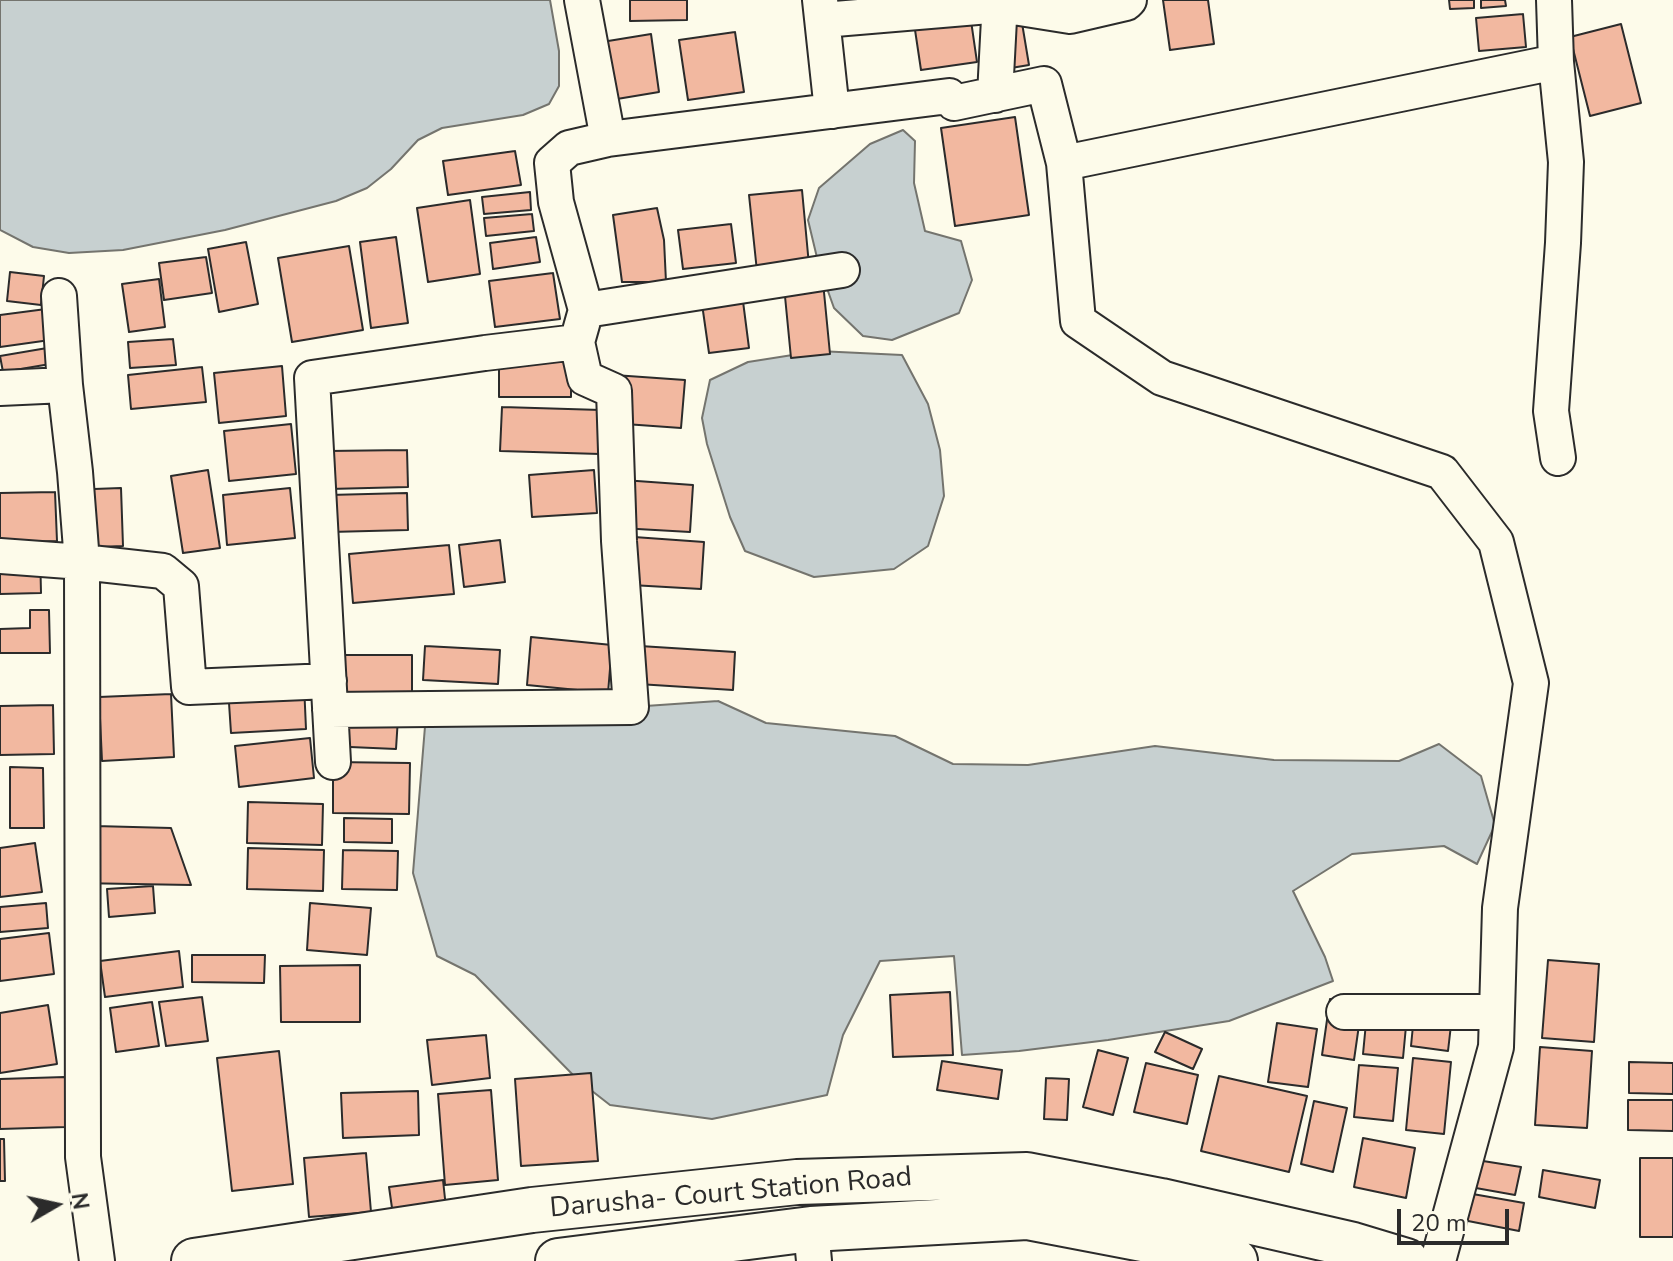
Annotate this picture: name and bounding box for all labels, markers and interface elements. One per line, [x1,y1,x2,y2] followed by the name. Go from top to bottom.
[549,1161,913,1227] street label: Darusha- Court Station Road
[16,1165,96,1245] north arrow
[64,1191,96,1212] text: N
[1401,1193,1513,1243] scale bar
[1411,1207,1467,1239] text: 20 m

